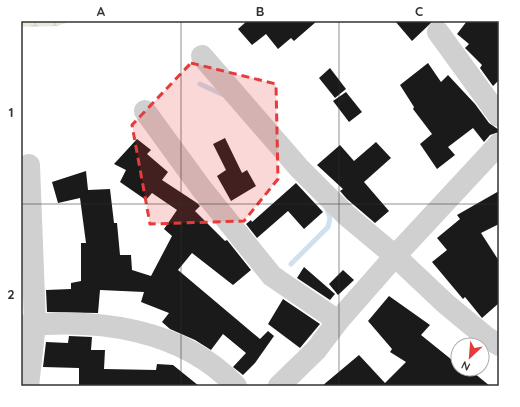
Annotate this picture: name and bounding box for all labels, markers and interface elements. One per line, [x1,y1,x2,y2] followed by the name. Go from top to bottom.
[97,3,106,19] text: A
[256,3,264,19] text: B
[415,3,423,19] text: C
[8,104,14,120] text: 1
[7,286,15,302] text: 2
[450,337,490,377] north arrow
[459,358,472,374] text: N

